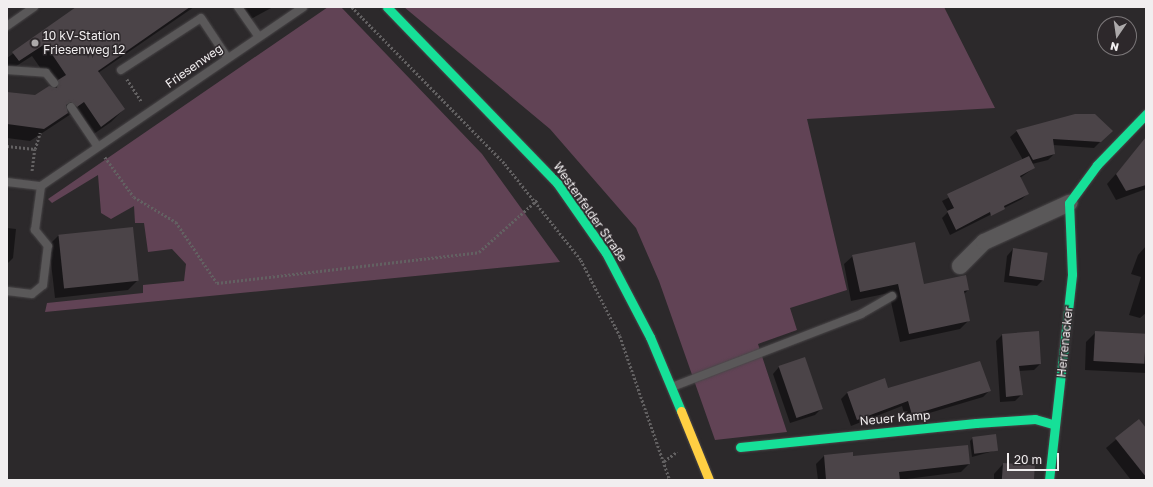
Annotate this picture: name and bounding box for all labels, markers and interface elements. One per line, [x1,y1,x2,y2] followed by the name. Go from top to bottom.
[1097,16,1137,56] north arrow
[43,29,125,57] place label: 10 kV-Station Friesenweg 12
[30,38,40,48] marker: 10 kV-Station Friesenweg 12
[1109,40,1120,54] text: N
[163,41,225,91] street label: Friesenweg
[550,160,630,264] street label: Westenfelder Straße
[1054,306,1076,378] street label: Herrenacker
[859,408,931,428] street label: Neuer Kamp
[1009,445,1061,471] scale bar
[1014,452,1042,467] text: 20 m

